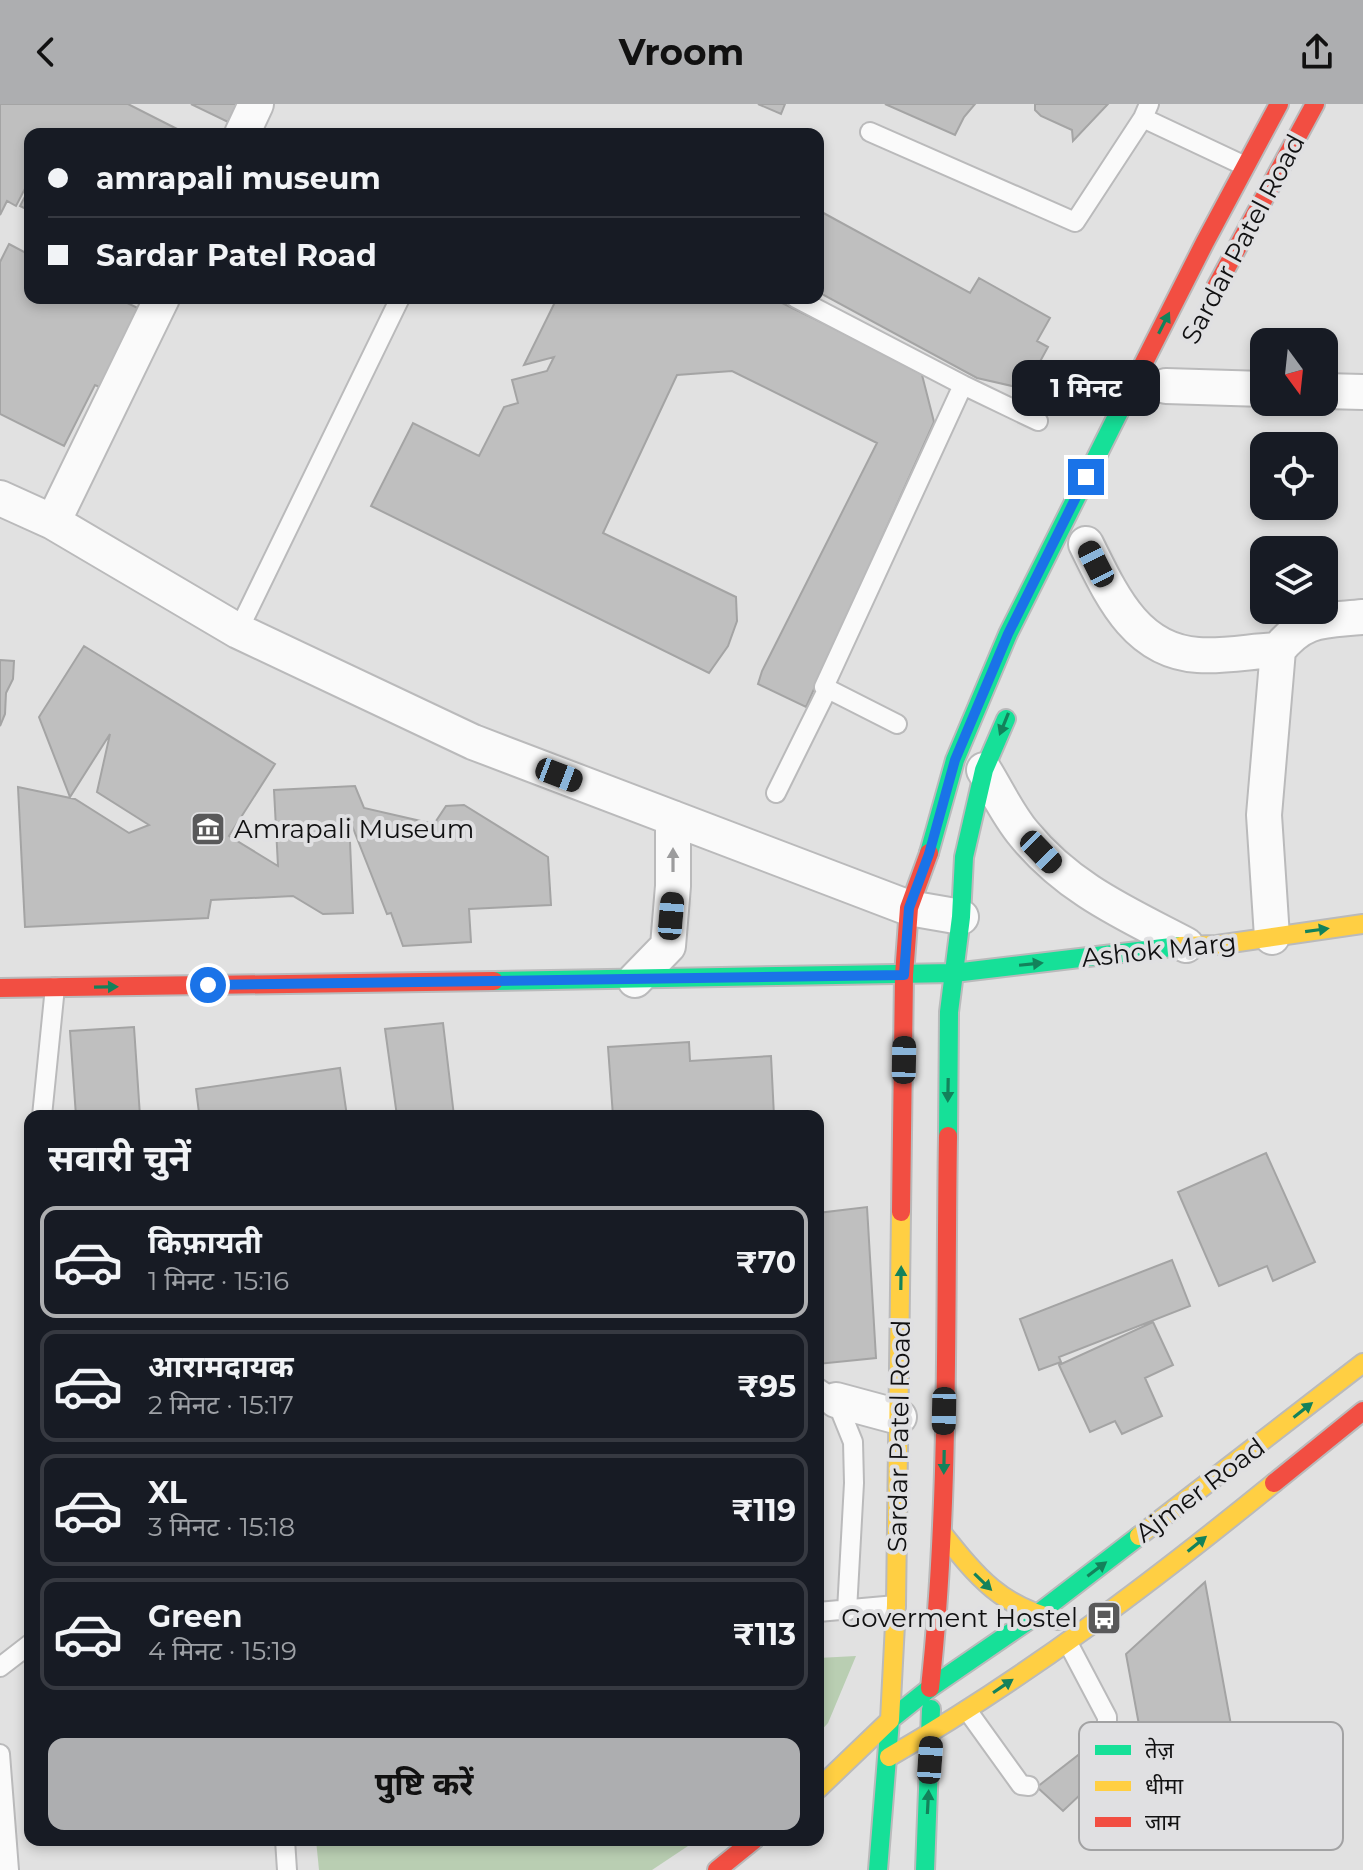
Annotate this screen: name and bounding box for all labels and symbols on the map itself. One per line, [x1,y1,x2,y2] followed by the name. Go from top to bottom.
[1174,129,1312,349] street label: Sardar Patel Road
[1157,311,1170,334] one-way arrow
[1250,328,1338,416] north arrow
[1012,361,1160,417] callout: 1 मिनट
[1068,459,1104,495] route end
[1074,537,1118,591] car
[997,712,1010,736] one-way arrow
[532,755,586,795] car
[189,810,227,848] museum icon: Amrapali Museum
[234,813,474,845] place label: Amrapali Museum
[1016,826,1066,878] car
[667,847,679,872] one-way arrow
[657,891,685,941] car
[1305,923,1330,936] one-way arrow
[1080,926,1238,974] street label: Ashok Marg
[1019,958,1044,971] one-way arrow
[190,967,226,1003] route start
[94,980,119,993] one-way arrow
[892,1036,916,1084] car
[942,1078,954,1103] one-way arrow
[895,1265,907,1290] one-way arrow
[881,1319,917,1553] street label: Sardar Patel Road
[932,1387,956,1435] car
[1293,1403,1313,1419] one-way arrow
[1129,1431,1271,1549] street label: Ajmer Road
[938,1450,950,1475] one-way arrow
[1187,1536,1207,1553] one-way arrow
[1087,1561,1107,1577] one-way arrow
[973,1573,992,1591] one-way arrow
[1085,1599,1123,1637] bus stop icon: Goverment Hostel
[841,1602,1078,1634] place label: Goverment Hostel
[993,1679,1014,1694] one-way arrow
[1079,1722,1343,1850] legend
[916,1735,944,1785] car
[1145,1737,1175,1764] text: तेज़
[1145,1773,1183,1800] text: धीमा
[921,1789,934,1814] one-way arrow
[1145,1809,1181,1836] text: जाम

